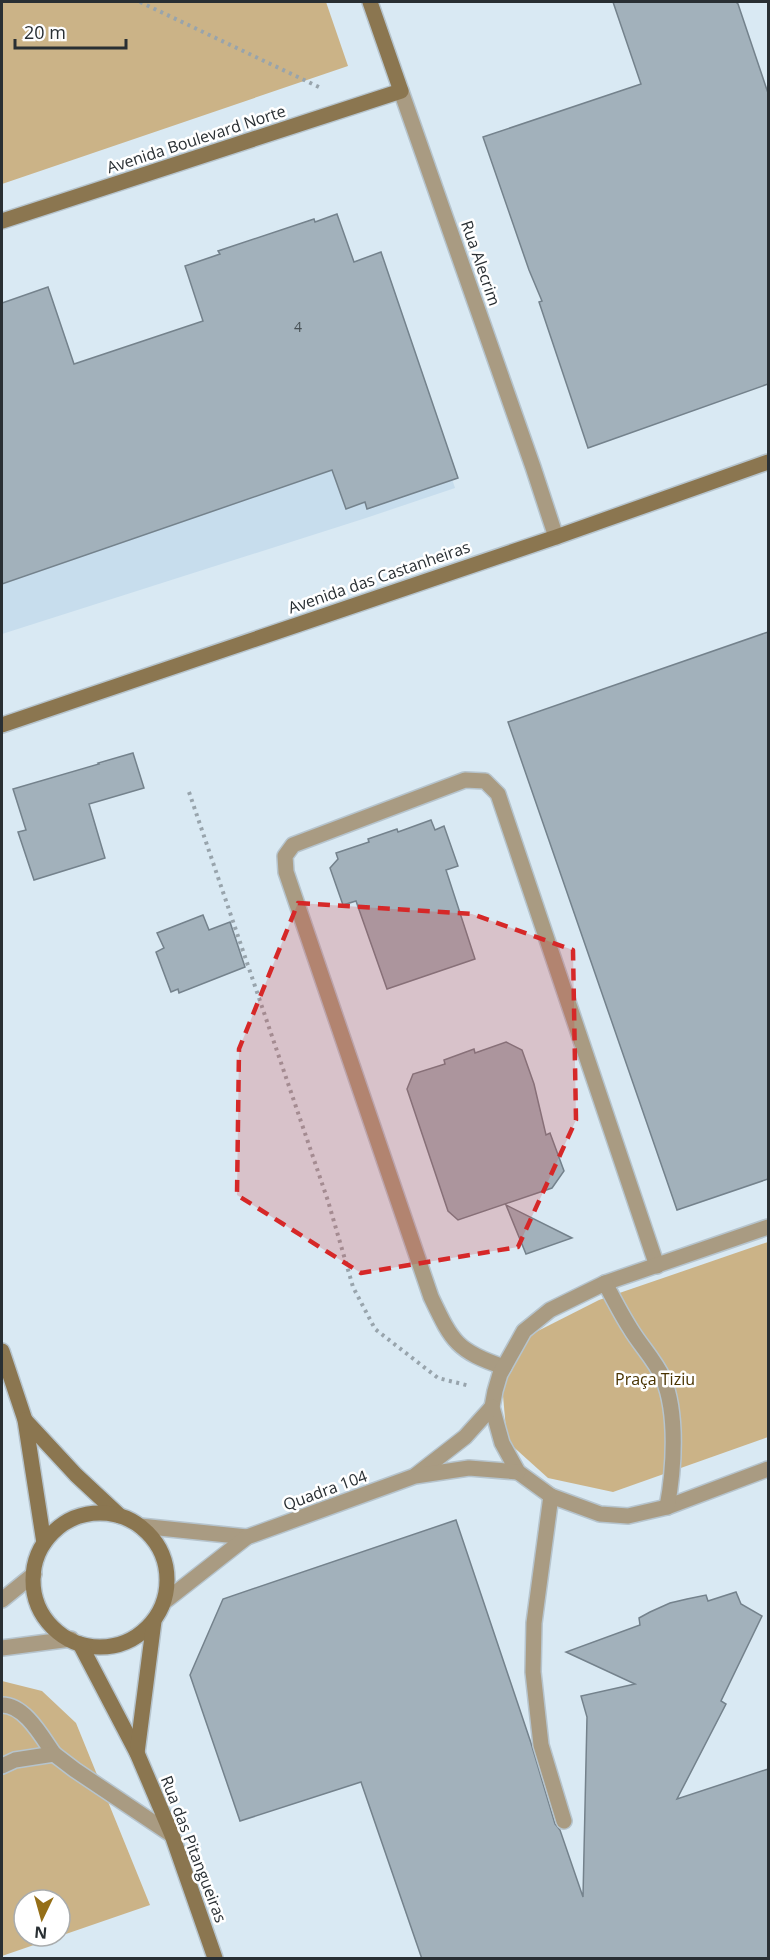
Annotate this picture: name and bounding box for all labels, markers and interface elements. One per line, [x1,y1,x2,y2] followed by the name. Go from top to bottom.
[15,12,126,50] scale bar
[24,20,66,44] text: 20 m
[104,100,288,178] street label: Avenida Boulevard Norte
[456,217,506,309] street label: Rua Alecrim
[294,317,302,336] house number: 4
[285,535,473,619] street label: Avenida das Castanheiras
[615,1368,695,1390] park label: Praça Tiziu
[280,1465,370,1515] street label: Quadra 104
[156,1772,232,1926] street label: Rua das Pitangueiras
[12,1888,72,1948] north arrow
[33,1921,48,1944] text: N

